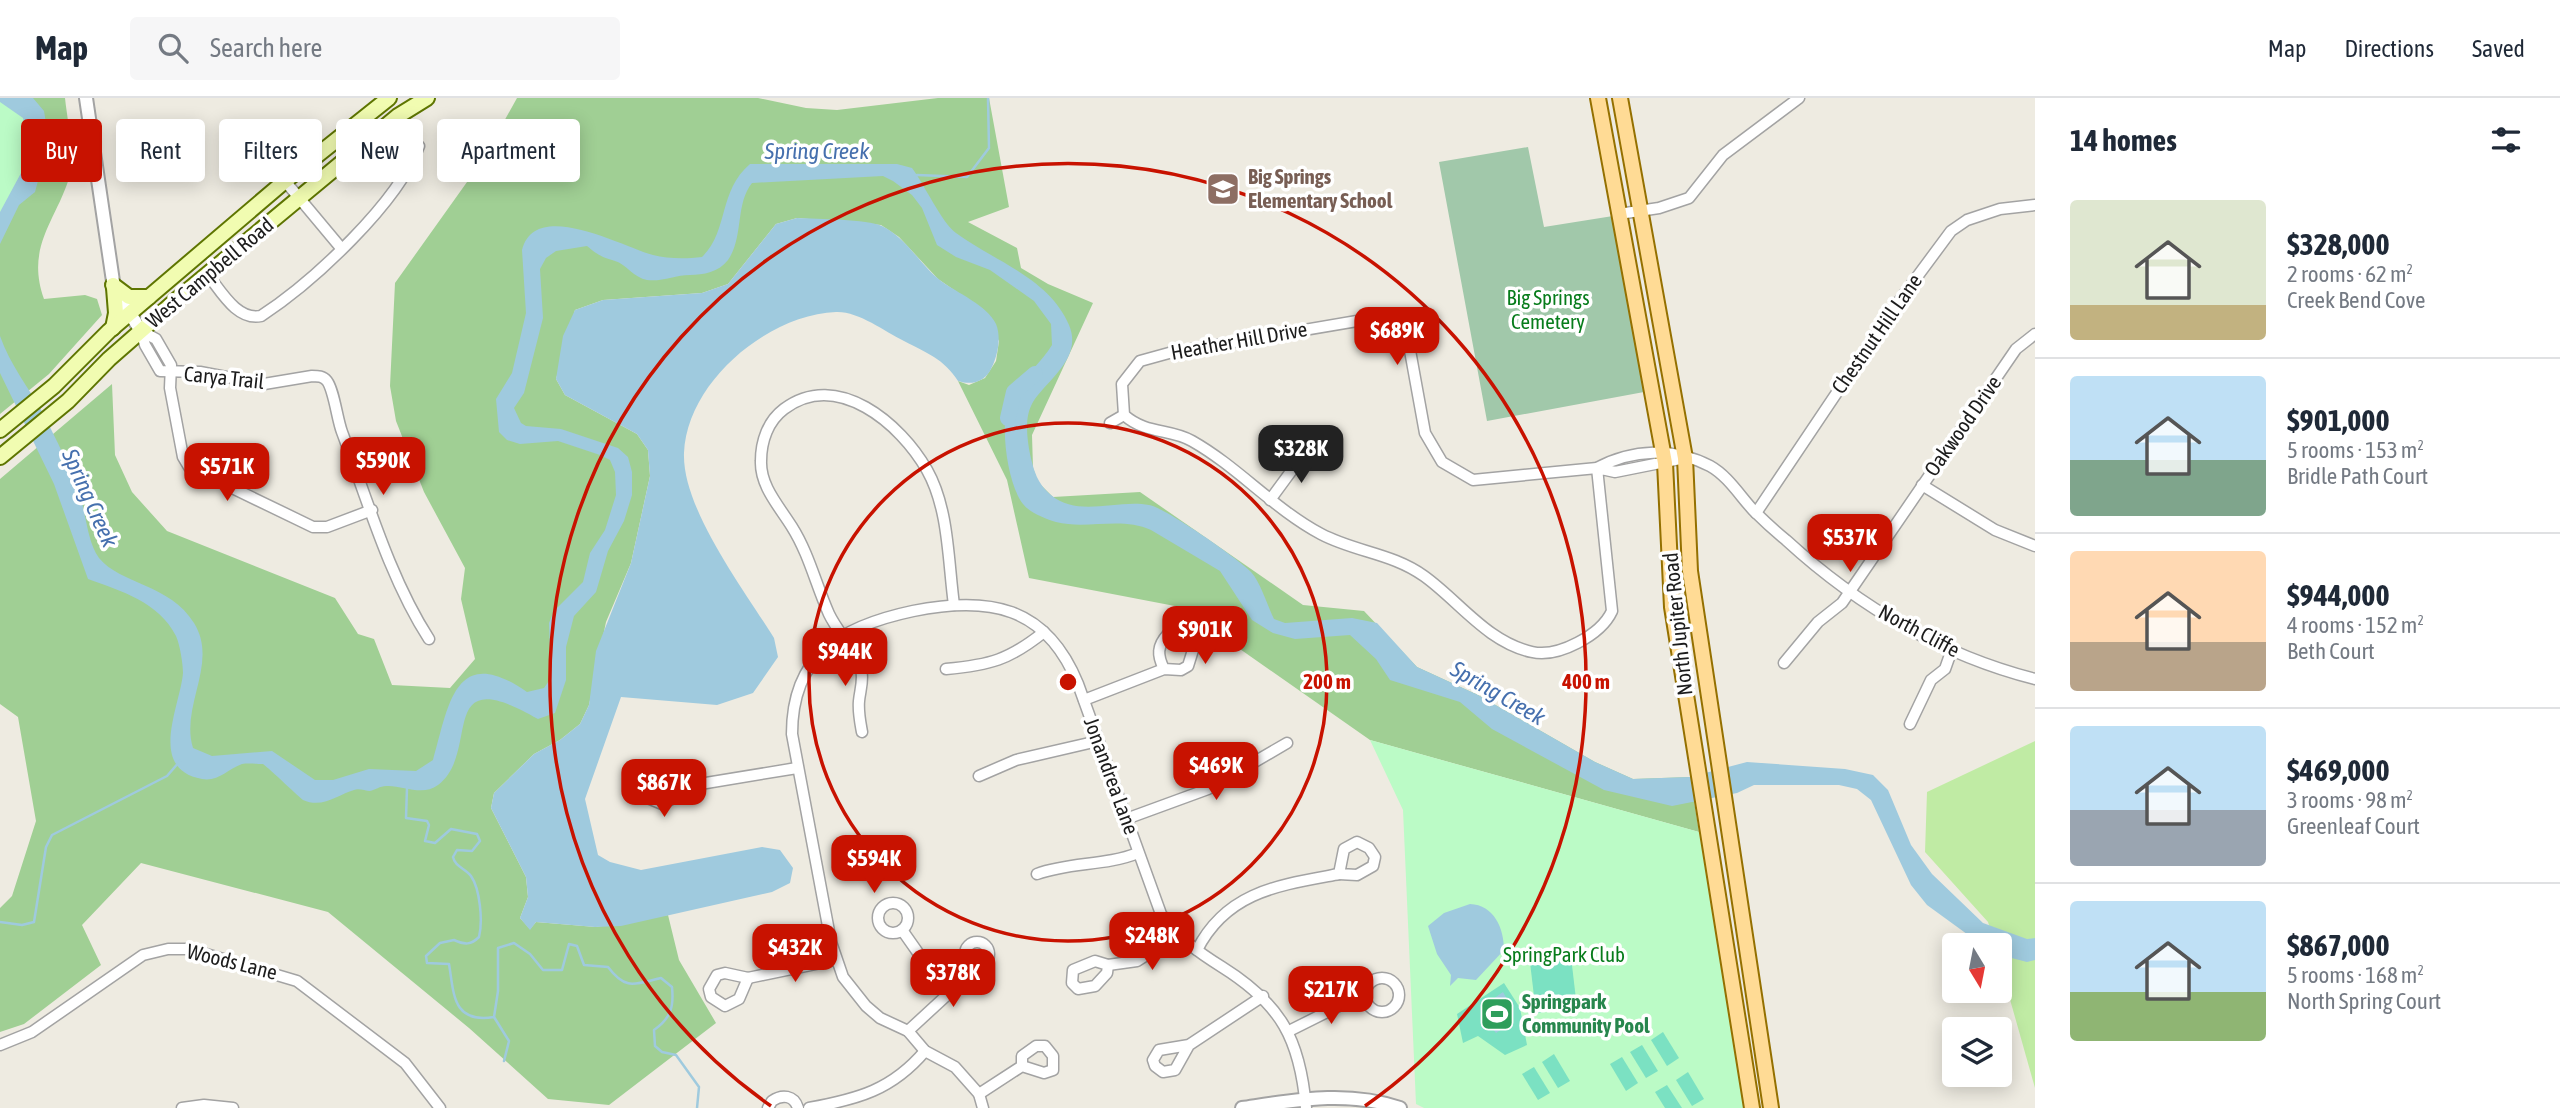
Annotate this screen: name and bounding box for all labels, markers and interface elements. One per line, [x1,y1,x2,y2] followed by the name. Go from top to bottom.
[130,17,620,80] search box
[35,29,88,67] text: Map
[154,29,192,67] icon: search
[210,33,322,63] text: Search here
[2268,35,2306,62] text: Map
[2344,35,2434,62] text: Directions
[2472,35,2525,62] text: Saved
[21,119,102,182] chip: Buy
[116,119,205,182] chip: Rent
[219,119,322,182] chip: Filters
[336,119,423,182] chip: New
[437,119,580,182] chip: Apartment
[2487,121,2525,159] icon: filters
[2070,123,2177,157] text: 14 homes
[764,138,870,164] water label: Spring Creek
[1248,164,1393,212] place label: Big Springs Elementary School
[1204,170,1242,208] school or university icon: Big Springs Elementary School
[141,212,278,332] street label: West Campbell Road
[2287,227,2390,261] text: $328,000
[2126,228,2210,312] icon: home
[2287,261,2413,287] text: 2 rooms · 62 m²
[1826,269,1926,398] street label: Chestnut Hill Lane
[1506,285,1590,333] park label: Big Springs Cemetery
[2287,287,2425,313] text: Creek Bend Cove
[1348,308,1446,367] pin: $689K
[1169,316,1309,364] street label: Heather Hill Drive
[1370,317,1424,343] text: $689K
[183,361,266,393] street label: Carya Trail
[1919,371,2006,480] street label: Oakwood Drive
[2287,403,2390,437] text: $901,000
[2126,404,2210,488] icon: home
[1252,426,1350,485] pin: $328K
[1274,435,1328,461] text: $328K
[2287,437,2424,463] text: 5 rooms · 153 m²
[334,438,432,497] pin: $590K
[56,444,124,552] water label: Spring Creek
[178,444,276,503] pin: $571K
[356,447,410,473] text: $590K
[200,453,254,479] text: $571K
[2287,463,2428,489] text: Bridle Path Court
[1801,514,1899,574] pin: $537K
[1823,524,1877,550] text: $537K
[1658,551,1696,697] street label: North Jupiter Road
[2287,578,2390,612] text: $944,000
[2126,579,2210,663] icon: home
[1875,599,1964,661] street label: North Cliffe
[1156,606,1254,666] pin: $901K
[2287,612,2424,638] text: 4 rooms · 152 m²
[1178,616,1232,642] text: $901K
[796,628,894,688] pin: $944K
[818,638,872,664] text: $944K
[2287,638,2375,664] text: Beth Court
[1445,655,1551,731] water label: Spring Creek
[1303,669,1351,693] text: 200 m
[1561,669,1610,693] text: 400 m
[1056,670,1080,694] centre of rings
[1080,714,1144,837] street label: Jonandrea Lane
[1167,742,1265,802] pin: $469K
[1189,752,1243,778] text: $469K
[2287,753,2390,787] text: $469,000
[2126,754,2210,838] icon: home
[615,760,713,819] pin: $867K
[637,769,691,795] text: $867K
[2287,787,2413,813] text: 3 rooms · 98 m²
[2287,813,2420,839] text: Greenleaf Court
[825,836,923,895] pin: $594K
[847,845,901,871] text: $594K
[1103,912,1201,972] pin: $248K
[1125,922,1179,948] text: $248K
[746,924,844,984] pin: $432K
[2287,928,2390,962] text: $867,000
[2126,929,2210,1013] icon: home
[1942,933,2012,1003] north arrow
[1942,933,2012,1087] map controls
[768,934,822,960] text: $432K
[185,938,280,984] street label: Woods Lane
[1503,942,1625,966] park label: SpringPark Club
[904,950,1002,1009] pin: $378K
[926,959,980,985] text: $378K
[2287,962,2424,988] text: 5 rooms · 168 m²
[1282,967,1380,1026] pin: $217K
[1304,976,1358,1002] text: $217K
[2287,988,2441,1014] text: North Spring Court
[1522,989,1650,1037] place label: Springpark Community Pool
[1478,995,1516,1033] sports icon: Springpark Community Pool
[1942,1017,2012,1087] button: layers

